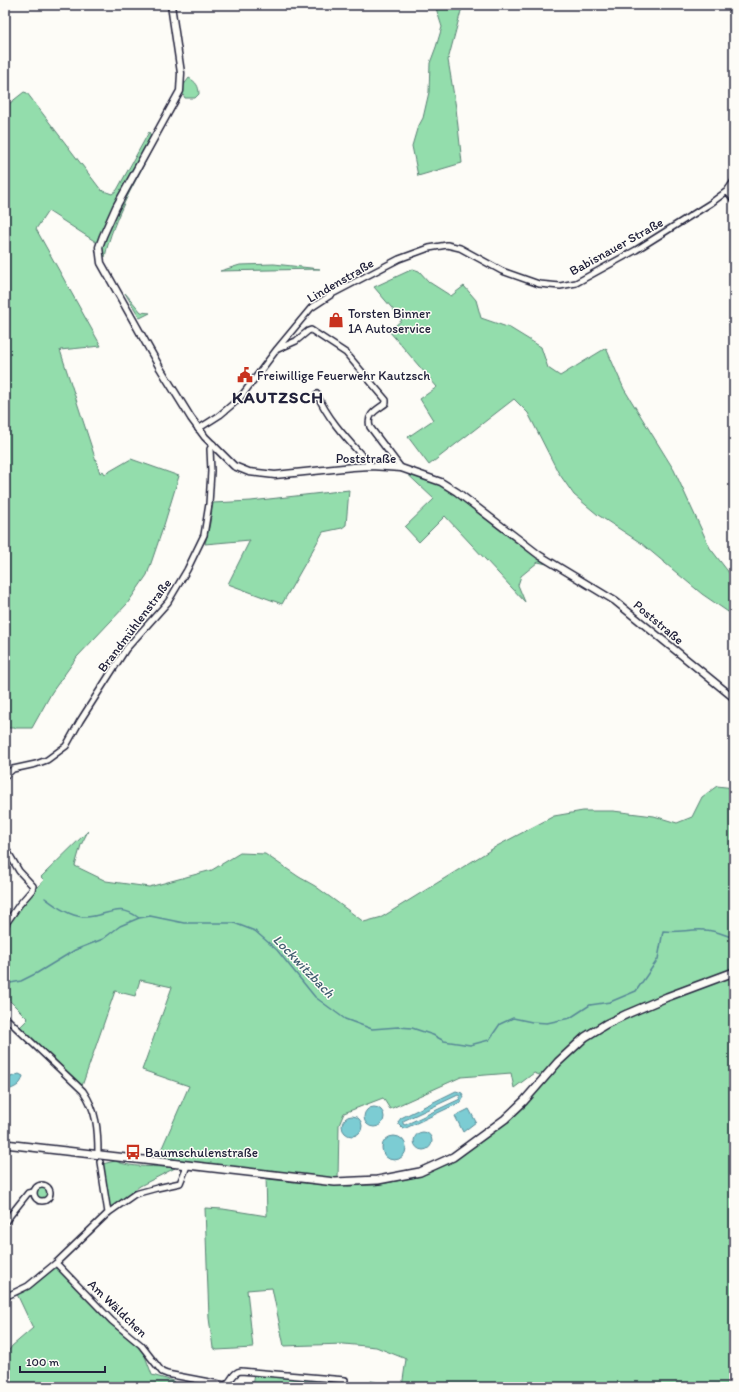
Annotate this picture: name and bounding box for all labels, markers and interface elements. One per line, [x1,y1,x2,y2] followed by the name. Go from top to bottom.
[567,214,666,278] street label: Babisnauer Straße
[304,255,376,306] street label: Lindenstraße
[348,306,431,336] place label: Torsten Binner 1A Autoservice
[327,311,345,329] shop icon: Torsten Binner 1A Autoservice
[236,366,254,384] public building icon: Freiwillige Feuerwehr Kautzsch
[257,368,430,383] place label: Freiwillige Feuerwehr Kautzsch
[232,387,324,407] district label: KAUTZSCH
[336,451,396,466] street label: Poststraße
[94,576,174,675] street label: Brandmühlenstraße
[631,597,687,648] street label: Poststraße
[269,931,338,1002] water label: Lockwitzbach
[124,1143,142,1161] bus stop icon: Baumschulenstraße
[145,1145,258,1160] place label: Baumschulenstraße
[85,1276,151,1341] street label: Am Wäldchen
[20,1348,105,1374] scale bar
[26,1355,59,1369] text: 100 m

